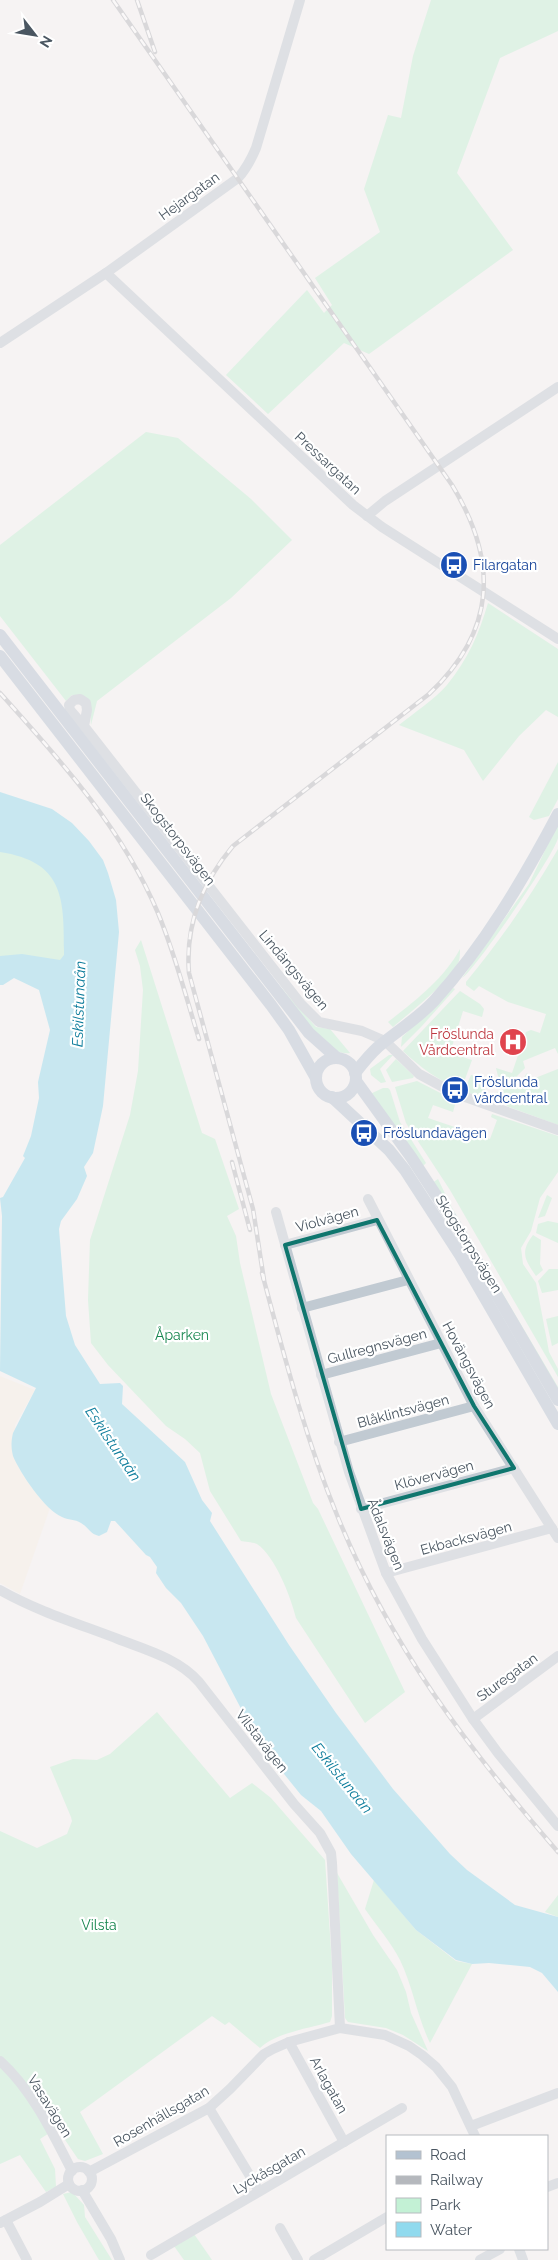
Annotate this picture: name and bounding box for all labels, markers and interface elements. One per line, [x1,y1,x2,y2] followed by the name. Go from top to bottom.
[10,10,60,60] north arrow
[37,33,56,50] text: N
[156,169,222,223] street label: Hejargatan
[292,428,364,498] street label: Pressargatan
[439,550,469,580] bus stop icon: Filargatan
[473,557,537,573] place label: Filargatan
[137,790,219,888] street label: Skogstorpsvägen
[256,927,332,1013] street label: Lindängsvägen
[69,961,89,1047] water label: Eskilstunaån
[419,1026,494,1058] place label: Fröslunda Vårdcentral
[498,1027,528,1057] hospital icon: Fröslunda Vårdcentral
[474,1074,547,1106] place label: Fröslunda vårdcentral
[440,1075,470,1105] bus stop icon: Fröslunda vårdcentral
[349,1118,379,1148] bus stop icon: Fröslundavägen
[383,1125,487,1141] place label: Fröslundavägen
[432,1192,506,1296] street label: Skogstorpsvägen
[294,1203,360,1235] street label: Violvägen
[439,1319,499,1411] street label: Hovängsvägen
[326,1325,428,1367] street label: Gullregnsvägen
[155,1326,209,1343] park label: Åparken
[355,1391,451,1431] street label: Blåklintsvägen
[81,1403,145,1485] water label: Eskilstunaån
[393,1457,475,1493] street label: Klövervägen
[364,1495,409,1572] street label: Ådalsvägen
[419,1518,513,1558] street label: Ekbacksvägen
[474,1650,540,1704] street label: Sturegatan
[233,1706,291,1776] street label: Vilstavägen
[308,1739,376,1817] water label: Eskilstunaån
[81,1917,117,1933] park label: Vilsta
[307,2054,351,2116] street label: Arlagatan
[25,2072,75,2140] street label: Vasavägen
[111,2082,211,2150] street label: Rosenhällsgatan
[386,2135,548,2250] legend
[230,2143,308,2197] street label: Lyckåsgatan
[430,2146,466,2164] text: Road
[430,2171,483,2189] text: Railway
[430,2196,461,2214] text: Park
[430,2221,473,2239] text: Water

